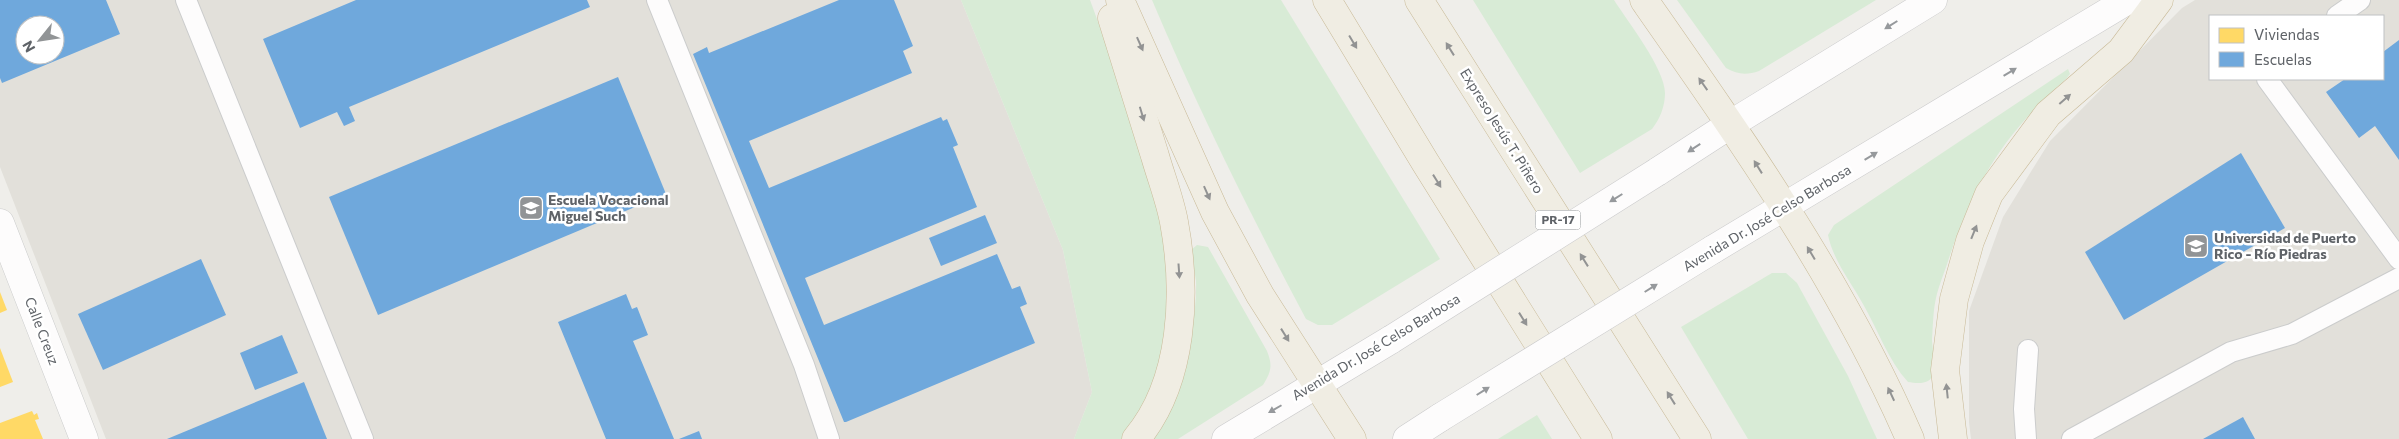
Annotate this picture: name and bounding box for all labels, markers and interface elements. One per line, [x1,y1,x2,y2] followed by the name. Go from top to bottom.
[15,15,65,65] north arrow
[2209,15,2384,80] legend
[1885,21,1898,30] one-way arrow
[2254,25,2320,43] text: Viviendas
[1348,35,1357,48] one-way arrow
[1137,37,1145,51] one-way arrow
[18,38,38,56] text: N
[1446,42,1455,56] one-way arrow
[2254,50,2312,68] text: Escuelas
[1457,65,1548,196] street label: Expreso Jesús T. Piñero
[2003,67,2016,76] one-way arrow
[1698,77,1708,91] one-way arrow
[2058,93,2070,105] one-way arrow
[1138,106,1146,121] one-way arrow
[1687,143,1701,153] one-way arrow
[1864,151,1877,160] one-way arrow
[1680,161,1854,275] street label: Avenida Dr. José Celso Barbosa
[1753,161,1763,174] one-way arrow
[1432,174,1441,187] one-way arrow
[1203,186,1211,200] one-way arrow
[548,191,669,224] place label: Escuela Vocacional Miguel Such
[1610,193,1623,203] one-way arrow
[518,195,544,221] school or university icon: Escuela Vocacional Miguel Such
[1536,210,1580,230] road number: PR-17
[1971,224,1978,239] one-way arrow
[2214,229,2356,262] place label: Universidad de Puerto Rico - Río Piedras
[2183,233,2209,259] school or university icon: Universidad de Puerto Rico - Río Piedras
[1807,246,1816,259] one-way arrow
[1579,254,1588,267] one-way arrow
[1175,263,1183,279] one-way arrow
[1645,283,1658,293] one-way arrow
[1289,290,1463,404] street label: Avenida Dr. José Celso Barbosa
[22,295,63,367] street label: Calle Creuz
[1518,312,1528,325] one-way arrow
[1281,328,1290,341] one-way arrow
[1943,382,1951,398] one-way arrow
[1476,387,1489,396] one-way arrow
[1886,387,1894,401] one-way arrow
[1666,391,1675,404] one-way arrow
[1269,404,1282,413] one-way arrow

